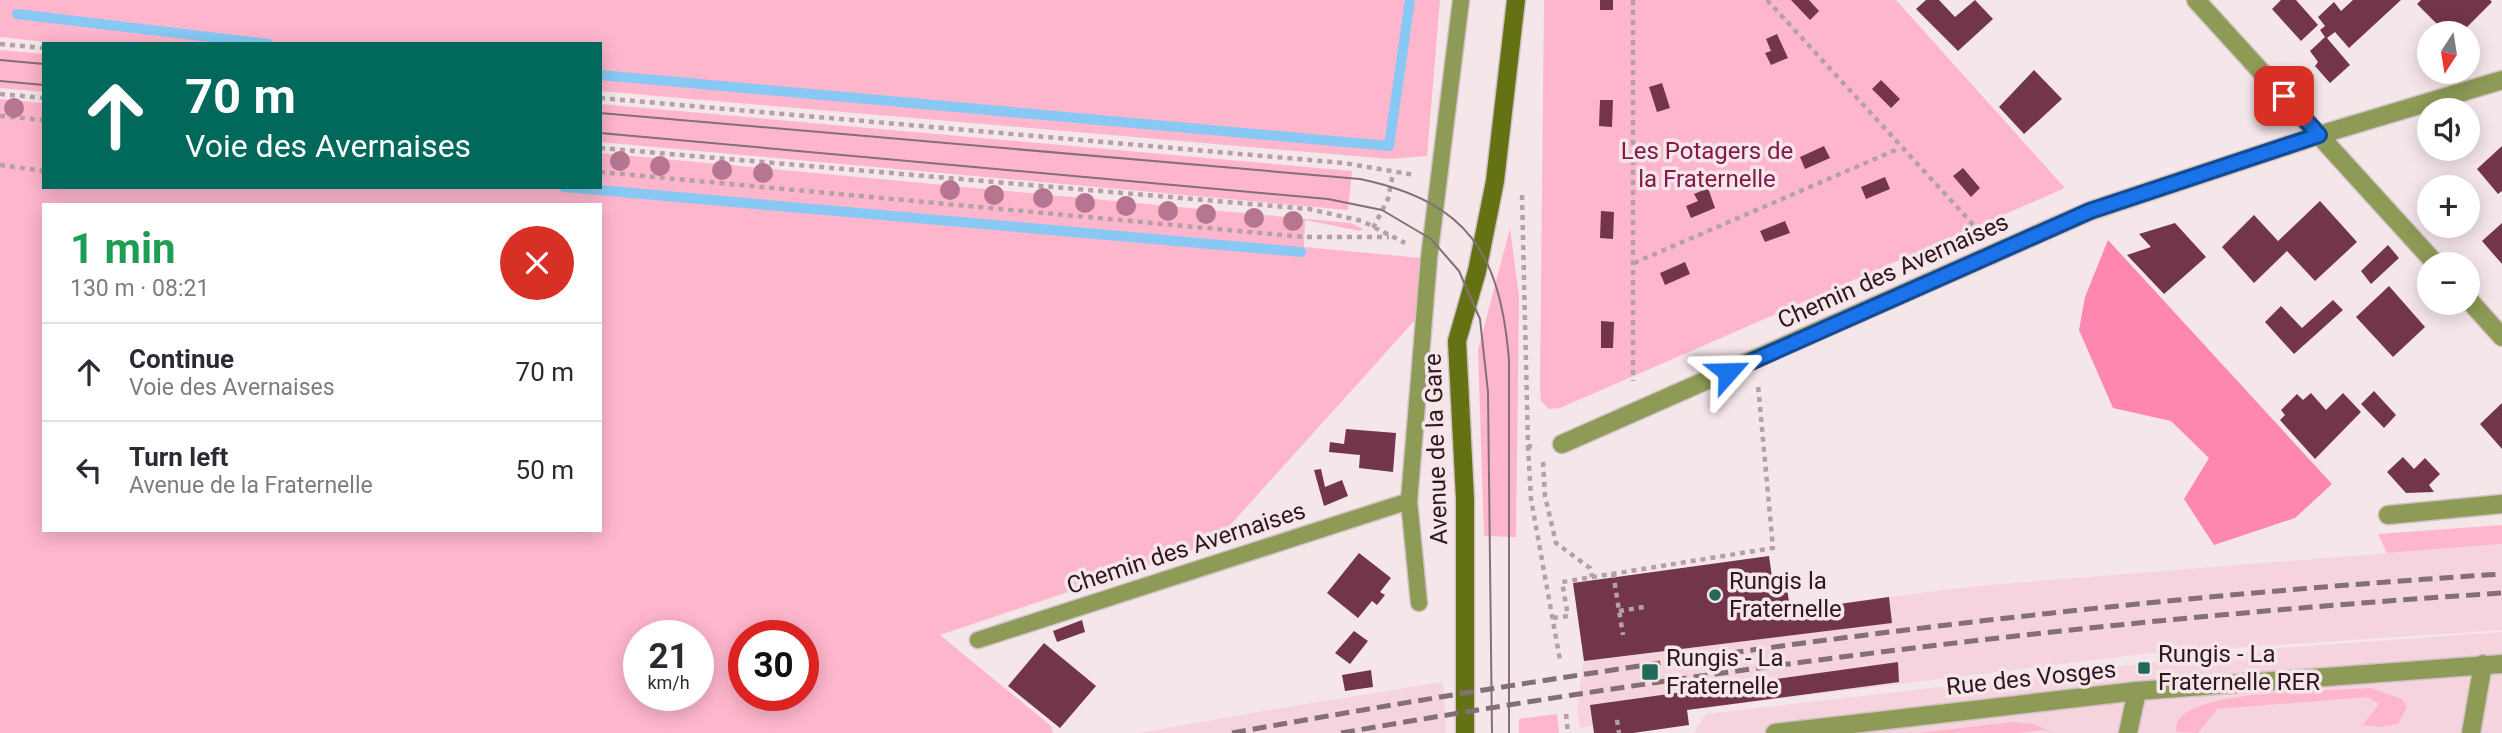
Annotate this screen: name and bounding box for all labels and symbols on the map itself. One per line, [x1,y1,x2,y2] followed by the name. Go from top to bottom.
[2417,21,2480,84] north arrow
[2254,66,2314,126] pin
[1621,137,1793,193] park label: Les Potagers de la Fraternelle
[1773,208,2013,334] street label: Chemin des Avernaises
[1691,335,1765,409] position arrow
[1419,353,1453,545] street label: Avenue de la Gare
[1063,496,1309,600] street label: Chemin des Avernaises
[1729,567,1842,623] place label: Rungis la Fraternelle
[1707,587,1723,603] marker: Rungis la Fraternelle
[728,620,819,711] speed limit sign: 30
[2158,640,2320,696] place label: Rungis - La Fraternelle RER
[1666,644,1784,700] place label: Rungis - La Fraternelle
[1945,655,2117,701] street label: Rue des Vosges
[2136,660,2152,676] marker: Rungis - La Fraternelle RER
[1640,662,1660,682] marker: Rungis - La Fraternelle

